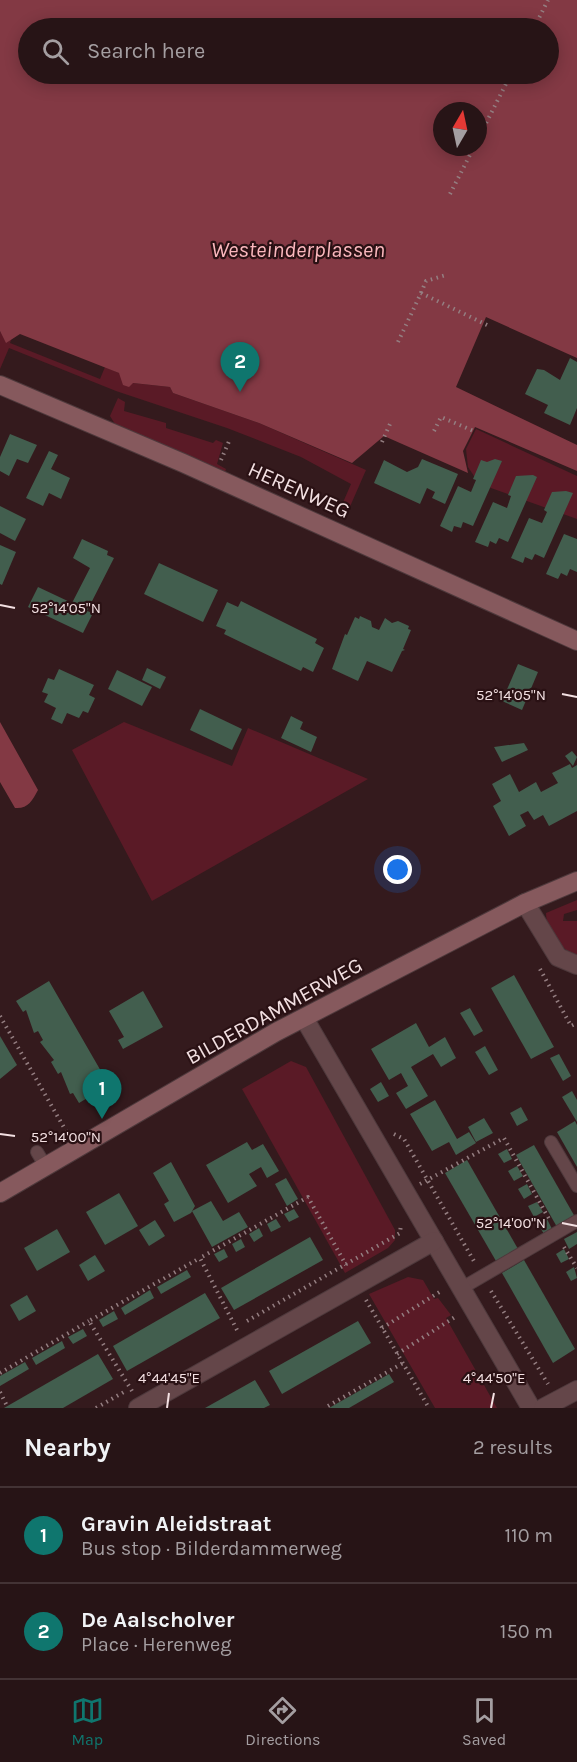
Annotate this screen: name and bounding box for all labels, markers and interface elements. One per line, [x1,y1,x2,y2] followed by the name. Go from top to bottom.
[18,18,559,84] search box
[39,35,72,68] icon: search
[87,38,205,64] text: Search here
[433,102,487,156] north arrow
[211,237,385,263] water label: Westeinderplassen
[220,342,260,392] pin: 2
[244,457,354,523] street label: HERENWEG
[31,599,101,617] text: 52°14'05"N
[476,686,546,704] text: 52°14'05"N
[383,855,412,884] your location
[182,953,366,1069] street label: BILDERDAMMERWEG
[82,1070,122,1119] pin: 1
[31,1128,101,1146] text: 52°14'00"N
[476,1214,546,1232] text: 52°14'00"N
[138,1369,200,1387] text: 4°44'45"E
[463,1369,525,1387] text: 4°44'50"E
[24,1432,111,1463] text: Nearby
[473,1436,553,1459] text: 2 results
[81,1511,272,1537] text: Gravin Aleidstraat
[40,1524,47,1547] text: 1
[504,1524,553,1547] text: 110 m
[81,1537,342,1560] text: Bus stop · Bilderdammerweg
[81,1607,234,1633] text: De Aalscholver
[37,1620,50,1643] text: 2
[500,1620,553,1643] text: 150 m
[81,1633,232,1656] text: Place · Herenweg
[71,1694,104,1749] tab: Map
[245,1694,320,1749] tab: Directions
[462,1694,506,1749] tab: Saved

